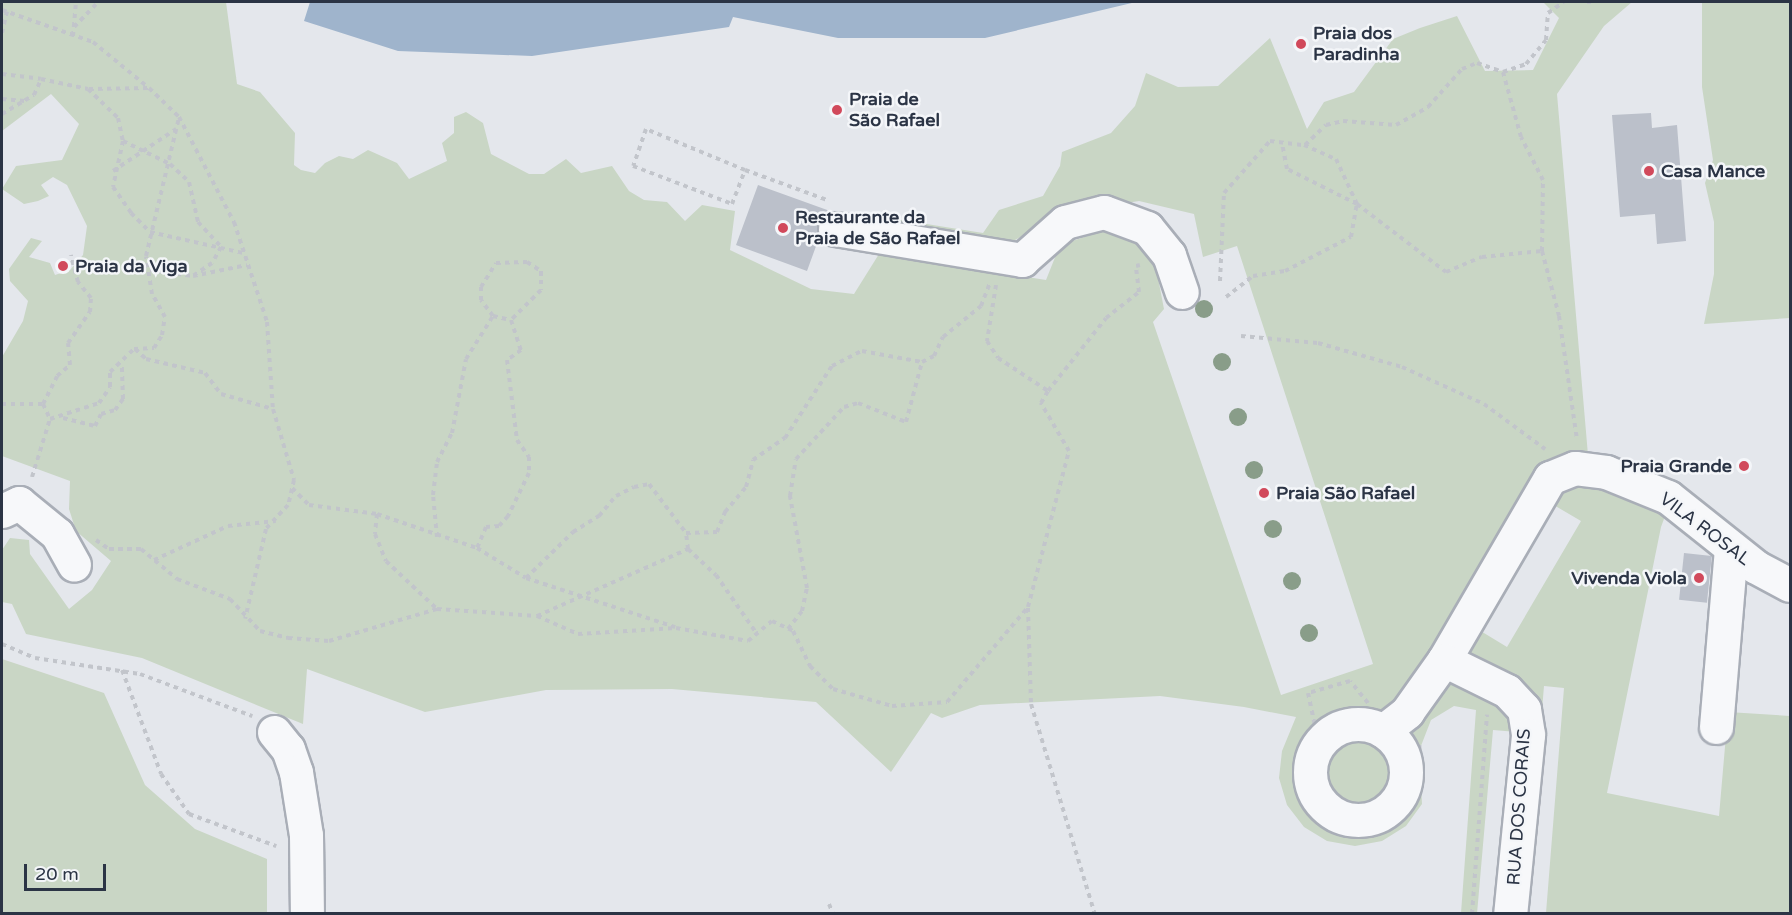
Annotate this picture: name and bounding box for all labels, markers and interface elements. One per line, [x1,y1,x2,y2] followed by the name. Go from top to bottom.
[1313,23,1400,66] place label: Praia dos Paradinha
[1294,37,1308,51] marker: Praia dos Paradinha
[849,89,940,132] place label: Praia de São Rafael
[830,103,844,117] marker: Praia de São Rafael
[1661,160,1765,182] place label: Casa Mance
[1642,164,1656,178] marker: Casa Mance
[795,207,960,250] place label: Restaurante da Praia de São Rafael
[776,221,790,235] marker: Restaurante da Praia de São Rafael
[75,255,188,277] place label: Praia da Viga
[56,259,70,273] marker: Praia da Viga
[1621,455,1732,477] place label: Praia Grande
[1737,459,1751,473] marker: Praia Grande
[1276,482,1415,504] place label: Praia São Rafael
[1257,486,1271,500] marker: Praia São Rafael
[1655,488,1755,570] street label: VILA ROSAL
[1571,567,1687,589] place label: Vivenda Viola
[1692,571,1706,585] marker: Vivenda Viola
[1503,728,1535,886] street label: RUA DOS CORAIS
[27,852,110,890] scale bar
[35,863,79,885] text: 20 m

